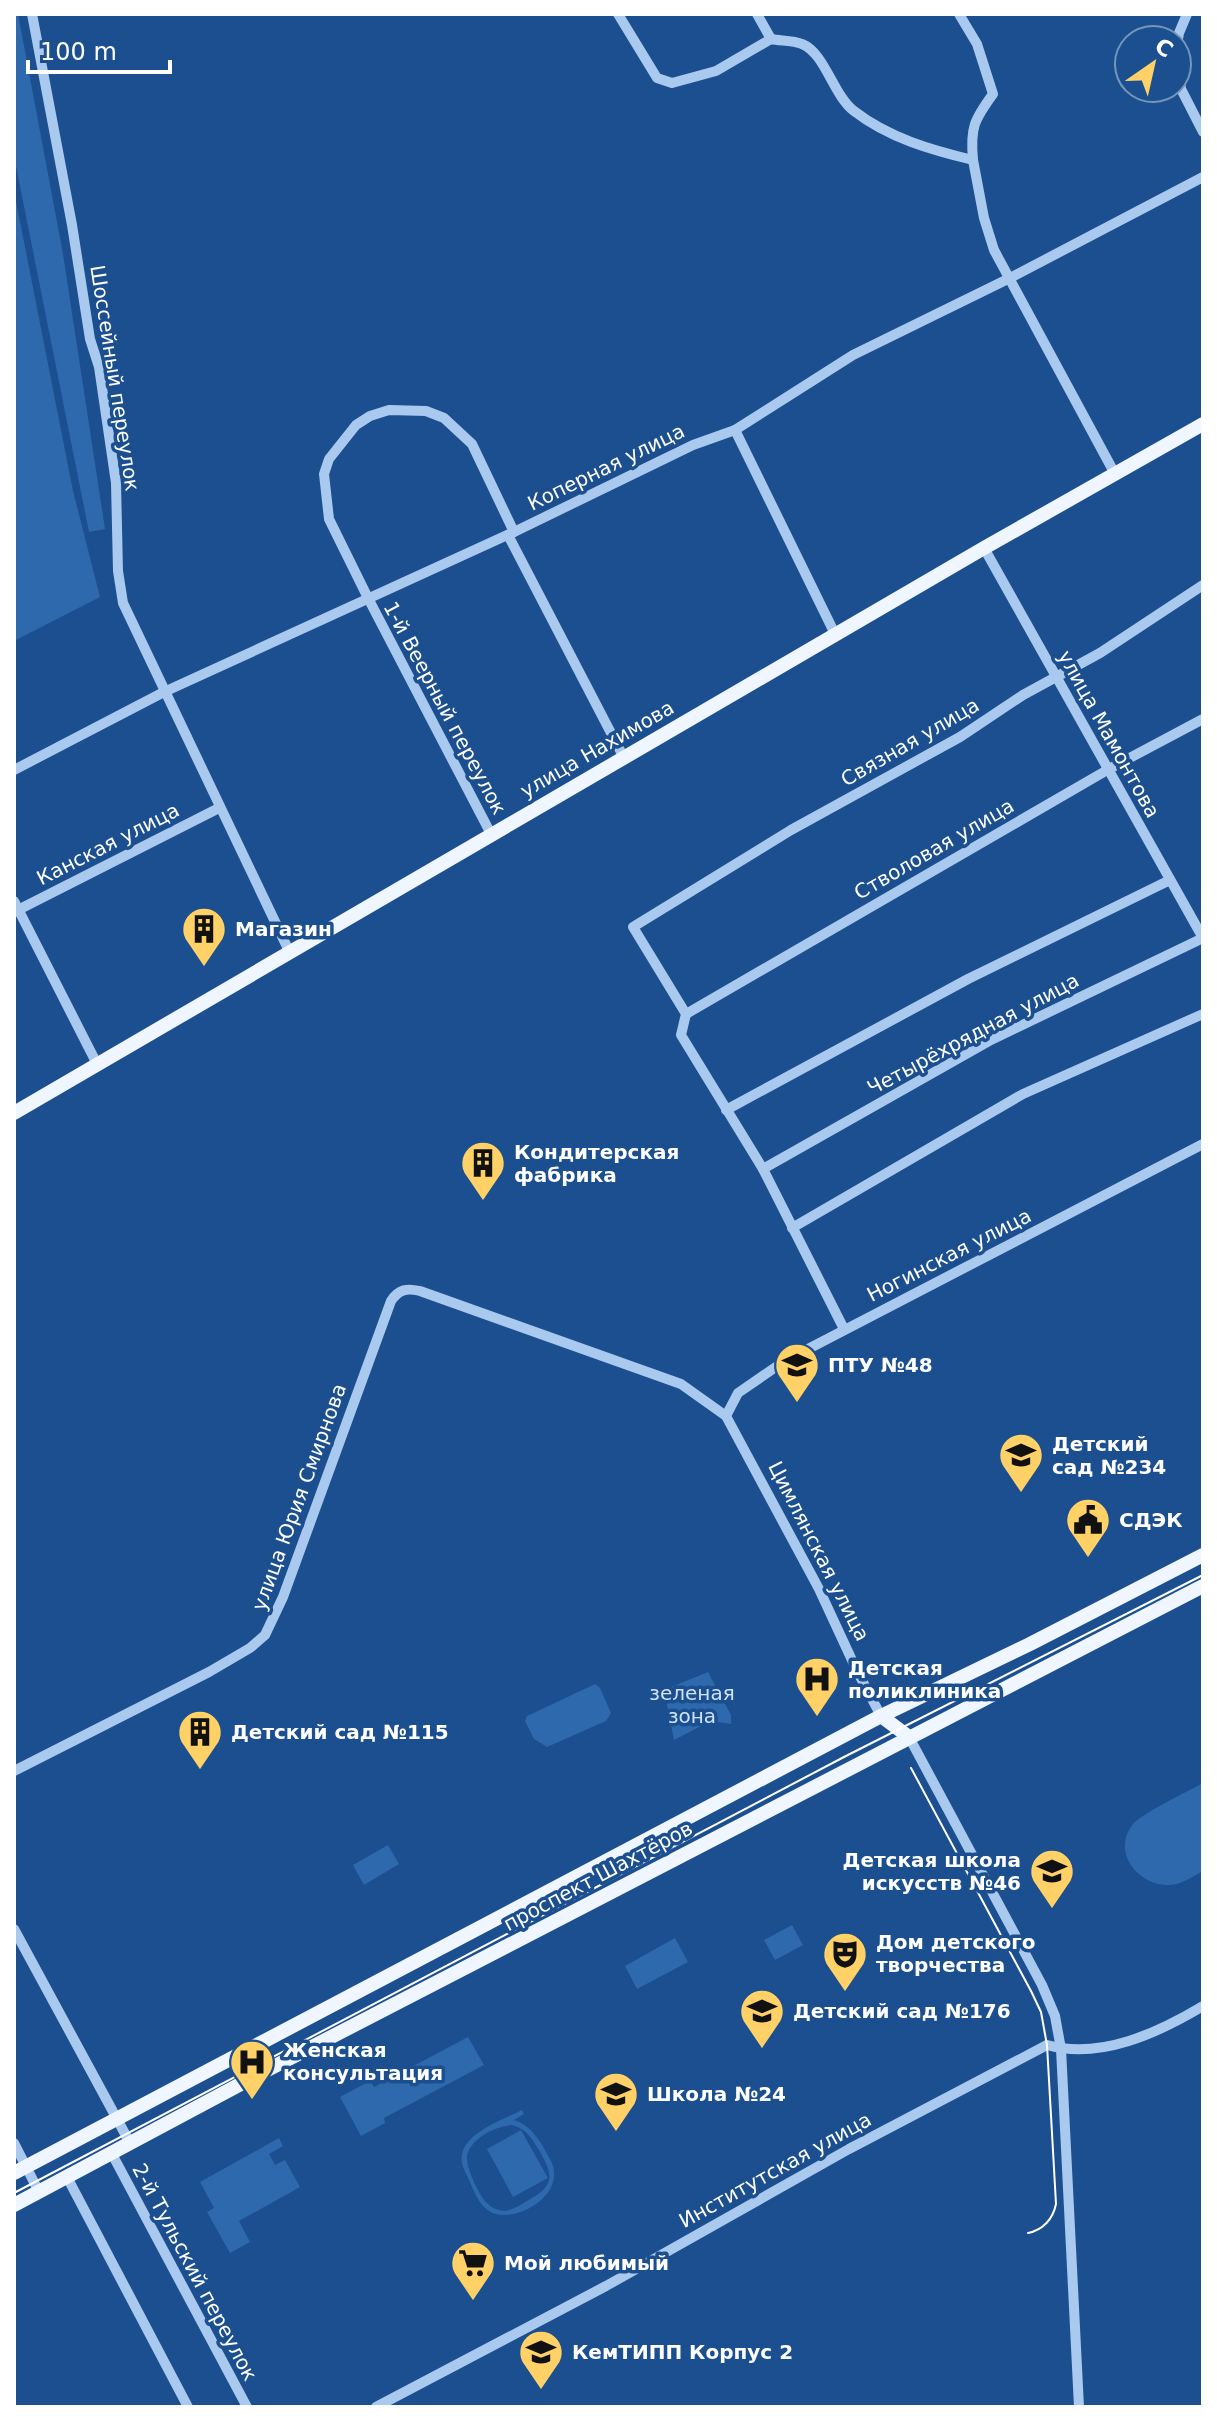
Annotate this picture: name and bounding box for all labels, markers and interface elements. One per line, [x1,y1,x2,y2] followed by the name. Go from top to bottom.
[28,24,170,74] scale bar
[1113,24,1193,104] north arrow
[1150,33,1178,63] text: С
[40,38,117,66] text: 100 m
[85,263,145,493] street label: Шоссейный переулок
[524,419,688,515] street label: Коперная улица
[379,597,511,819] street label: 1-й Веерный переулок
[1053,646,1165,822] street label: улица Мамонтова
[837,693,983,791] street label: Связная улица
[516,695,678,803] street label: улица Нахимова
[850,793,1018,905] street label: Стволовая улица
[33,798,183,890] street label: Канская улица
[180,905,228,968] building icon: Магазин
[235,917,332,941] place label: Магазин
[863,968,1083,1100] street label: Четырёхрядная улица
[459,1139,507,1202] building icon: Кондитерская фабрика
[514,1140,679,1187] place label: Кондитерская фабрика
[863,1203,1035,1307] street label: Ногинская улица
[773,1341,821,1404] school or university icon: ПТУ №48
[828,1353,933,1377] place label: ПТУ №48
[247,1380,351,1614] street label: улица Юрия Смирнова
[997,1431,1045,1494] school or university icon: Детский сад №234
[1052,1432,1166,1479] place label: Детский сад №234
[763,1457,875,1645] street label: Цимлянская улица
[1064,1496,1112,1559] public building icon: СДЭК
[1119,1508,1183,1532] place label: СДЭК
[793,1655,841,1718] hospital icon: Детская поликлиника
[848,1656,1001,1703] place label: Детская поликлиника
[649,1681,735,1728] park label: зеленая зона
[176,1708,224,1771] building icon: Детский сад №115
[231,1720,449,1744] place label: Детский сад №115
[499,1816,697,1936] street label: проспект Шахтёров
[1028,1847,1076,1910] school or university icon: Детская школа искусств №46
[843,1848,1021,1895] place label: Детская школа искусств №46
[821,1930,869,1993] theatre icon: Дом детского творчества
[876,1930,1036,1977] place label: Дом детского творчества
[738,1987,786,2050] school or university icon: Детский сад №176
[793,1999,1011,2023] place label: Детский сад №176
[228,2038,276,2101] hospital icon: Женская консультация
[283,2038,443,2085] place label: Женская консультация
[592,2070,640,2133] school or university icon: Школа №24
[647,2082,786,2106] place label: Школа №24
[675,2107,875,2233] street label: Институтская улица
[127,2159,263,2385] street label: 2-й Тульский переулок
[449,2239,497,2302] supermarket icon: Мой любимый
[504,2251,669,2275] place label: Мой любимый
[517,2328,565,2391] school or university icon: КемТИПП Корпус 2
[572,2340,793,2364] place label: КемТИПП Корпус 2

